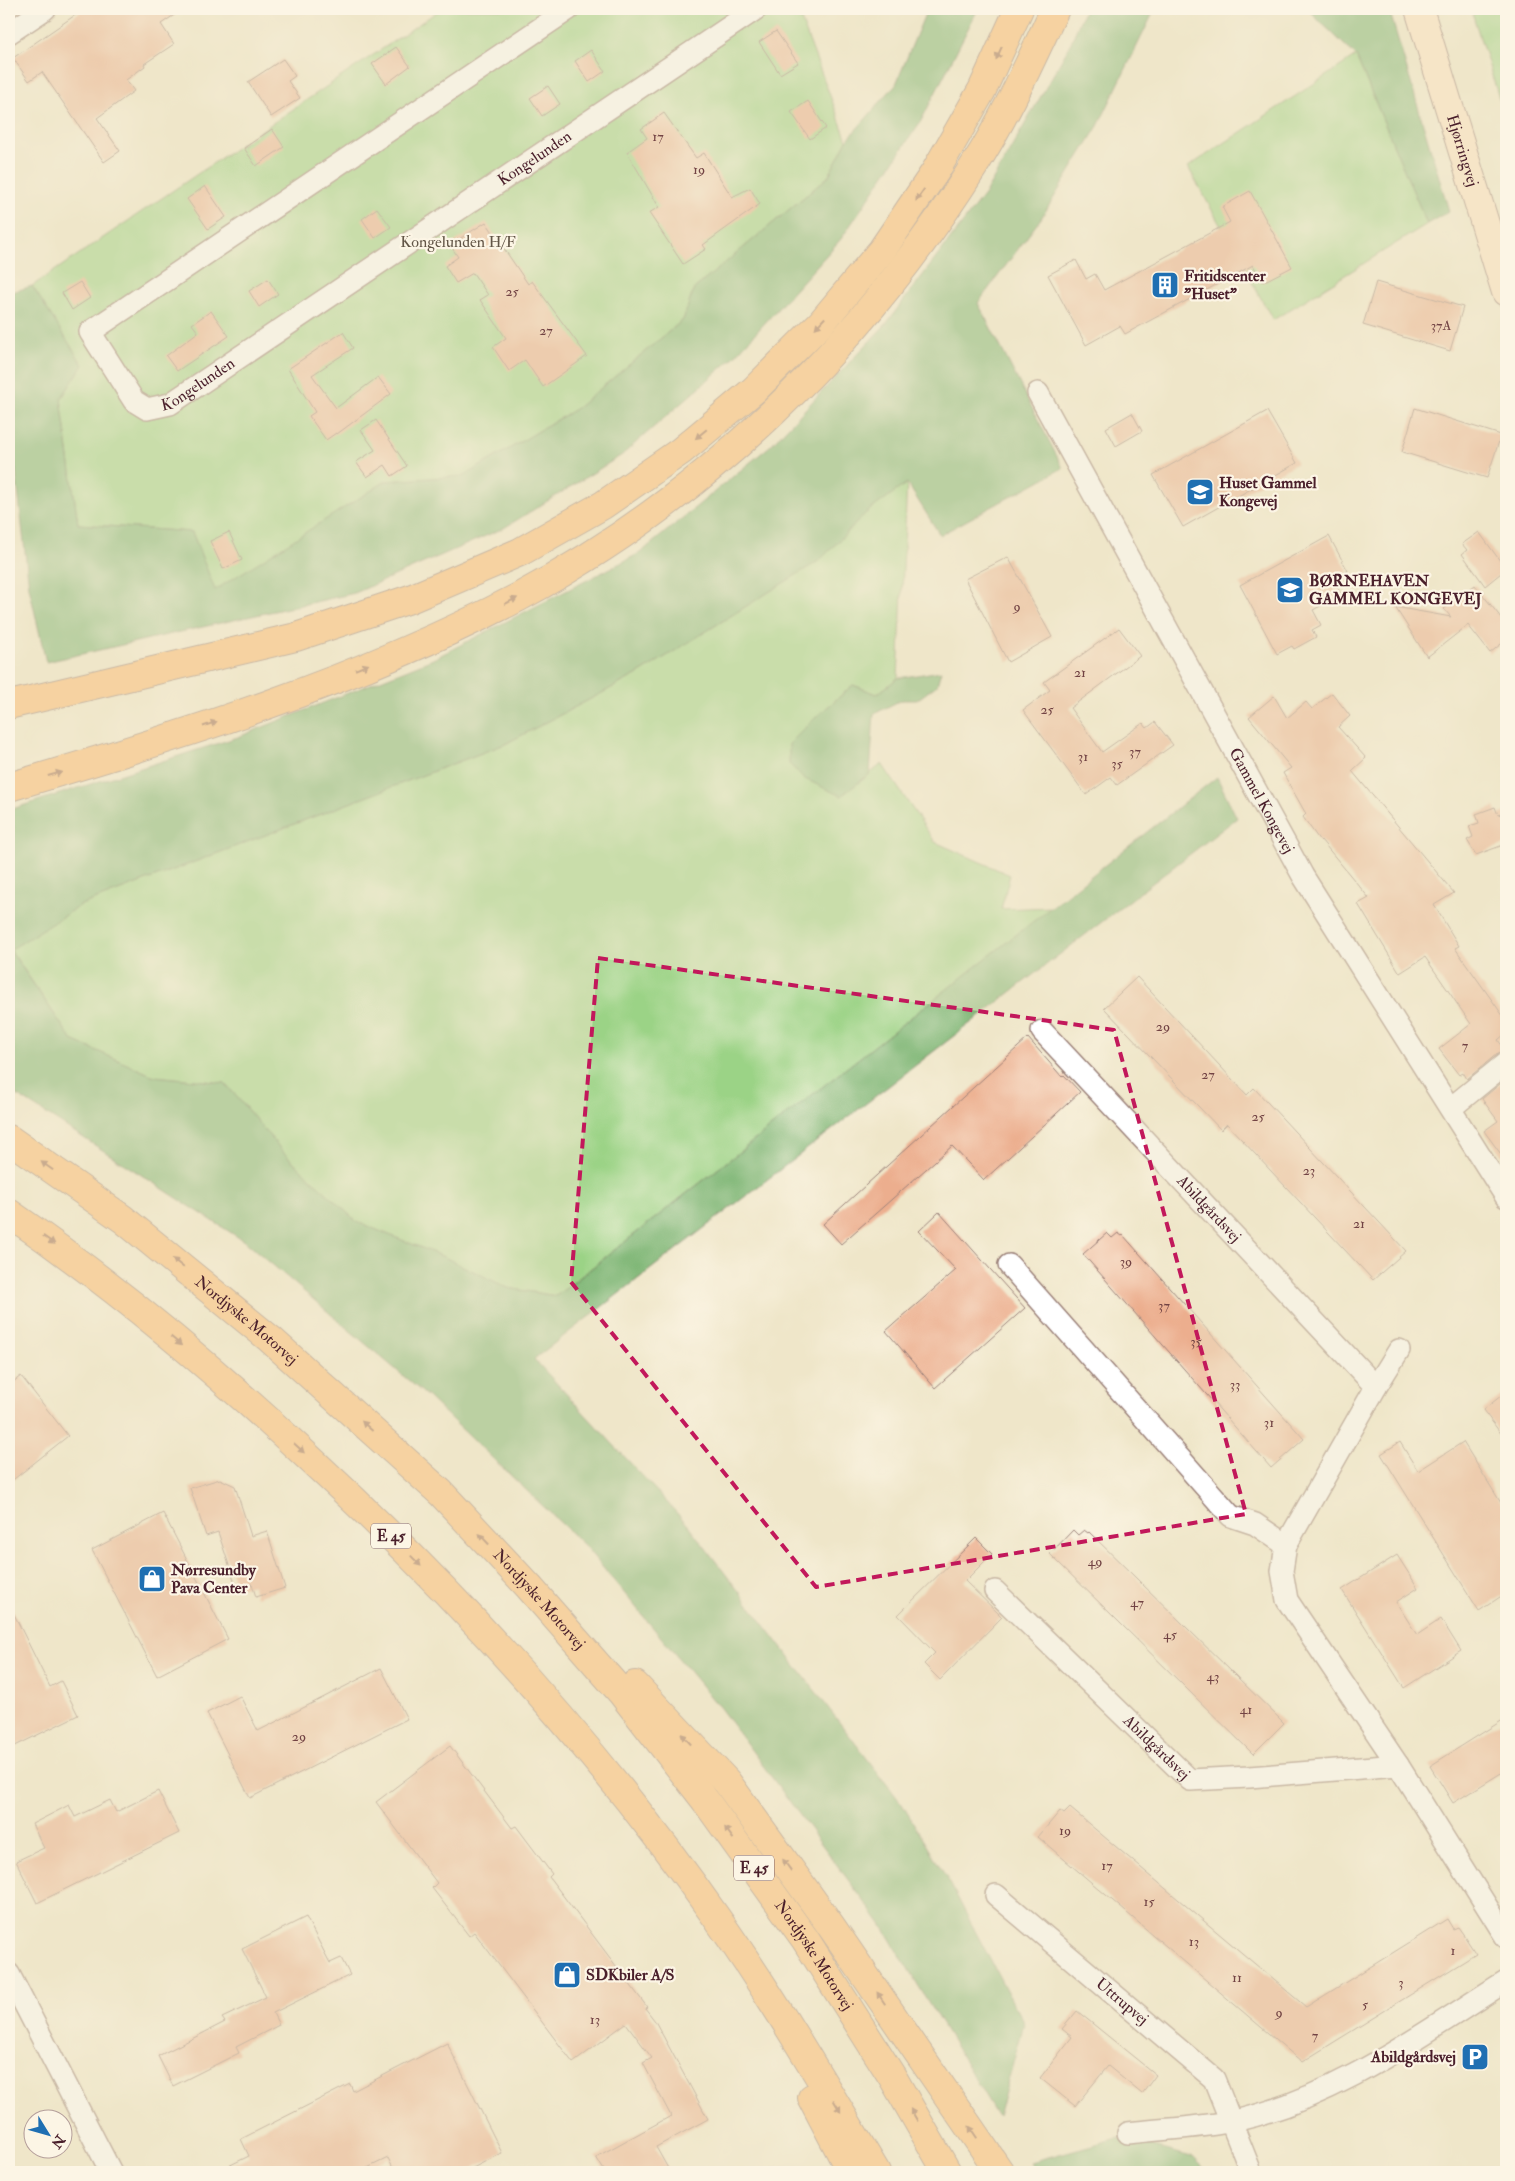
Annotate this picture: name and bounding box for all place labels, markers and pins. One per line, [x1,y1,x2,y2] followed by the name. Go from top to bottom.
[1184,266,1267,304] place label: Fritidscenter "Huset"
[1150,270,1180,300] building icon: Fritidscenter "Huset"
[1219,473,1317,512] place label: Huset Gammel Kongevej
[1185,477,1215,507] school or university icon: Huset Gammel Kongevej
[1309,571,1482,610] place label: BØRNEHAVEN GAMMEL KONGEVEJ
[1275,575,1305,605] school or university icon: BØRNEHAVEN GAMMEL KONGEVEJ
[170,1560,257,1598] place label: Nørresundby Pava Center
[137,1564,167,1594] shop icon: Nørresundby Pava Center
[552,1960,582,1990] shop icon: SDKbiler A/S
[586,1965,674,1985] place label: SDKbiler A/S
[1460,2042,1490,2072] parking icon: Abildgårdsvej
[1370,2047,1456,2068] place label: Abildgårdsvej

